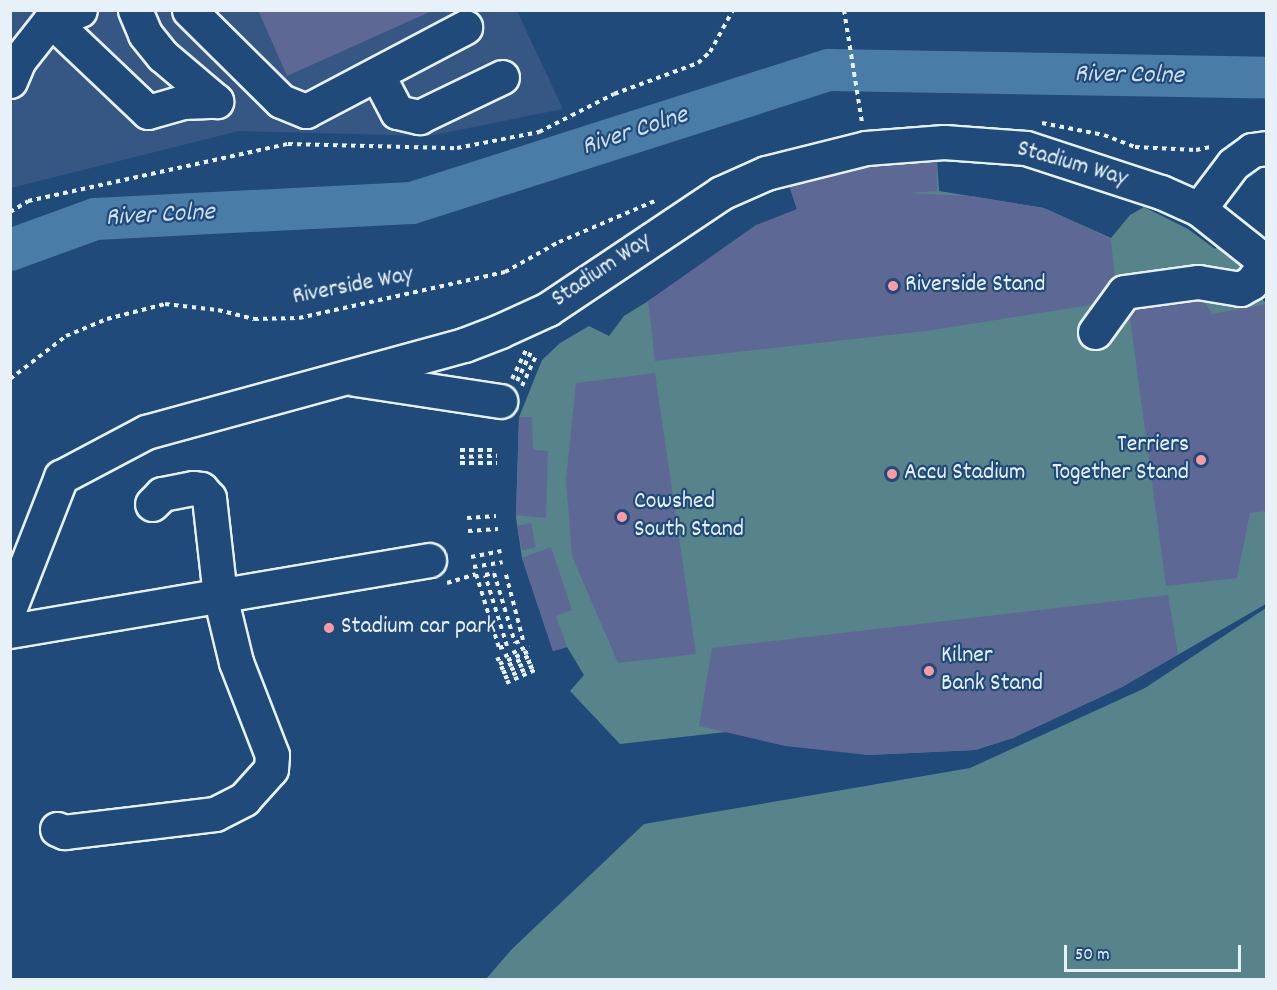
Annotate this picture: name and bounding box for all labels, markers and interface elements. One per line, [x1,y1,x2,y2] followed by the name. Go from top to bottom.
[1074,59,1184,93] water label: River Colne
[578,100,692,164] water label: River Colne
[1014,136,1130,194] street label: Stadium Way
[105,198,215,234] water label: River Colne
[547,227,657,315] street label: Stadium Way
[290,261,416,313] street label: Riverside Way
[905,272,1045,300] place label: Riverside Stand
[886,279,900,293] marker: Riverside Stand
[1052,432,1189,488] place label: Terriers Together Stand
[1194,453,1208,467] marker: Terriers Together Stand
[904,460,1025,488] place label: Accu Stadium
[885,467,899,481] marker: Accu Stadium
[634,489,744,545] place label: Cowshed South Stand
[615,510,629,524] marker: Cowshed South Stand
[341,614,496,642] place label: Stadium car park
[322,621,336,635] marker: Stadium car park
[941,643,1043,699] place label: Kilner Bank Stand
[922,664,936,678] marker: Kilner Bank Stand
[1067,933,1244,971] scale bar
[1075,943,1110,968] text: 50 m

